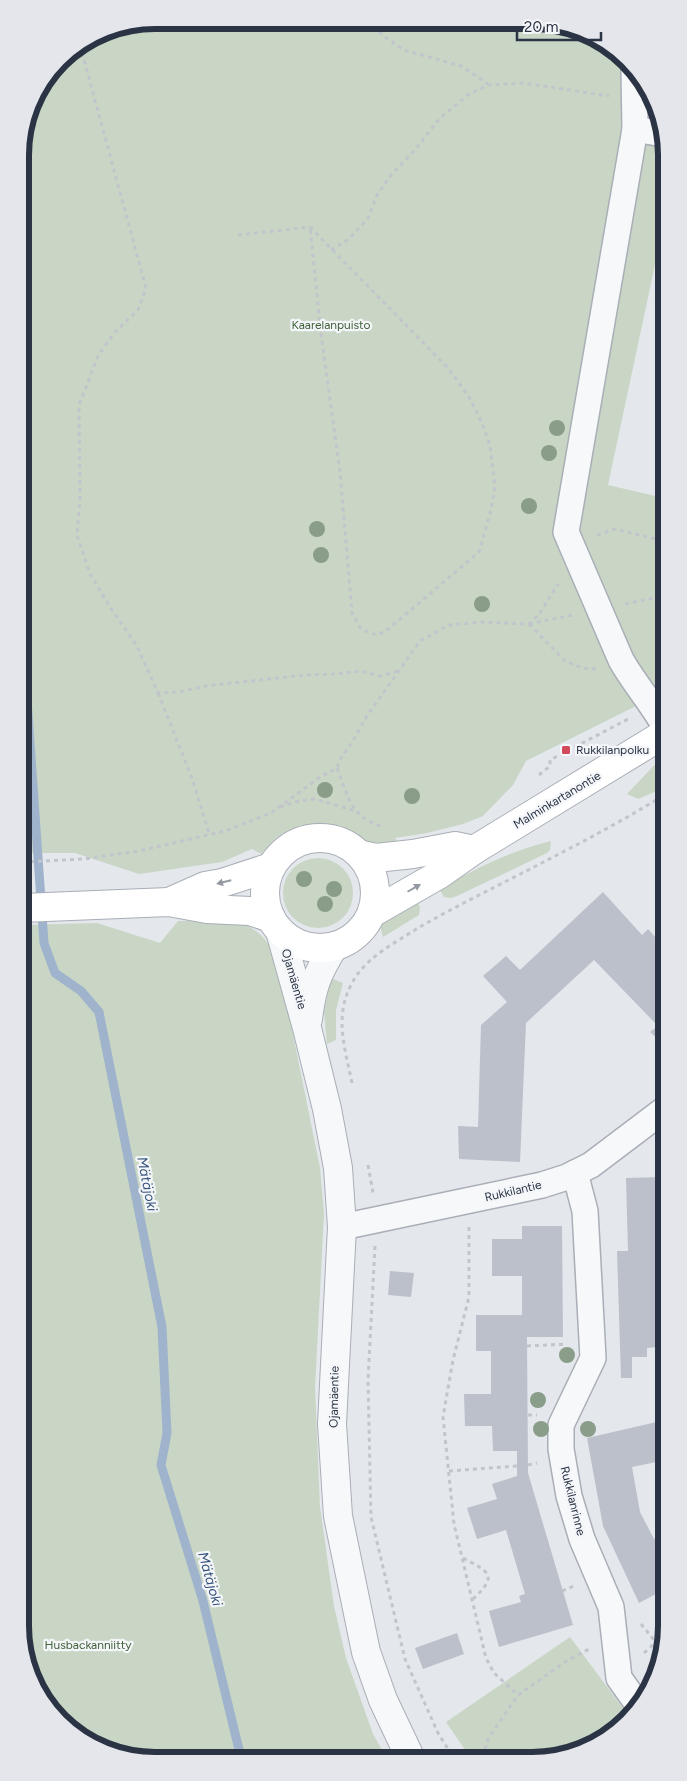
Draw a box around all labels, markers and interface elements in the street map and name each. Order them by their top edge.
scale bar [517,10,601,42]
text: 20 m [524,18,558,36]
park label: Kaarelanpuisto [291,318,371,332]
place label: Rukkilanpolku [576,743,649,757]
marker: Rukkilanpolku [560,744,572,756]
street label: Malminkartanontie [511,768,604,832]
one-way arrow [217,878,232,886]
one-way arrow [408,884,421,893]
street label: Ojamäentie [279,947,309,1011]
water label: Mätäjoki [133,1155,161,1214]
street label: Rukkilantie [483,1178,543,1204]
street label: Ojamäentie [326,1365,342,1428]
street label: Rukkilanrinne [558,1465,588,1538]
water label: Mätäjoki [194,1550,226,1609]
park label: Husbackanniitty [44,1638,132,1652]

